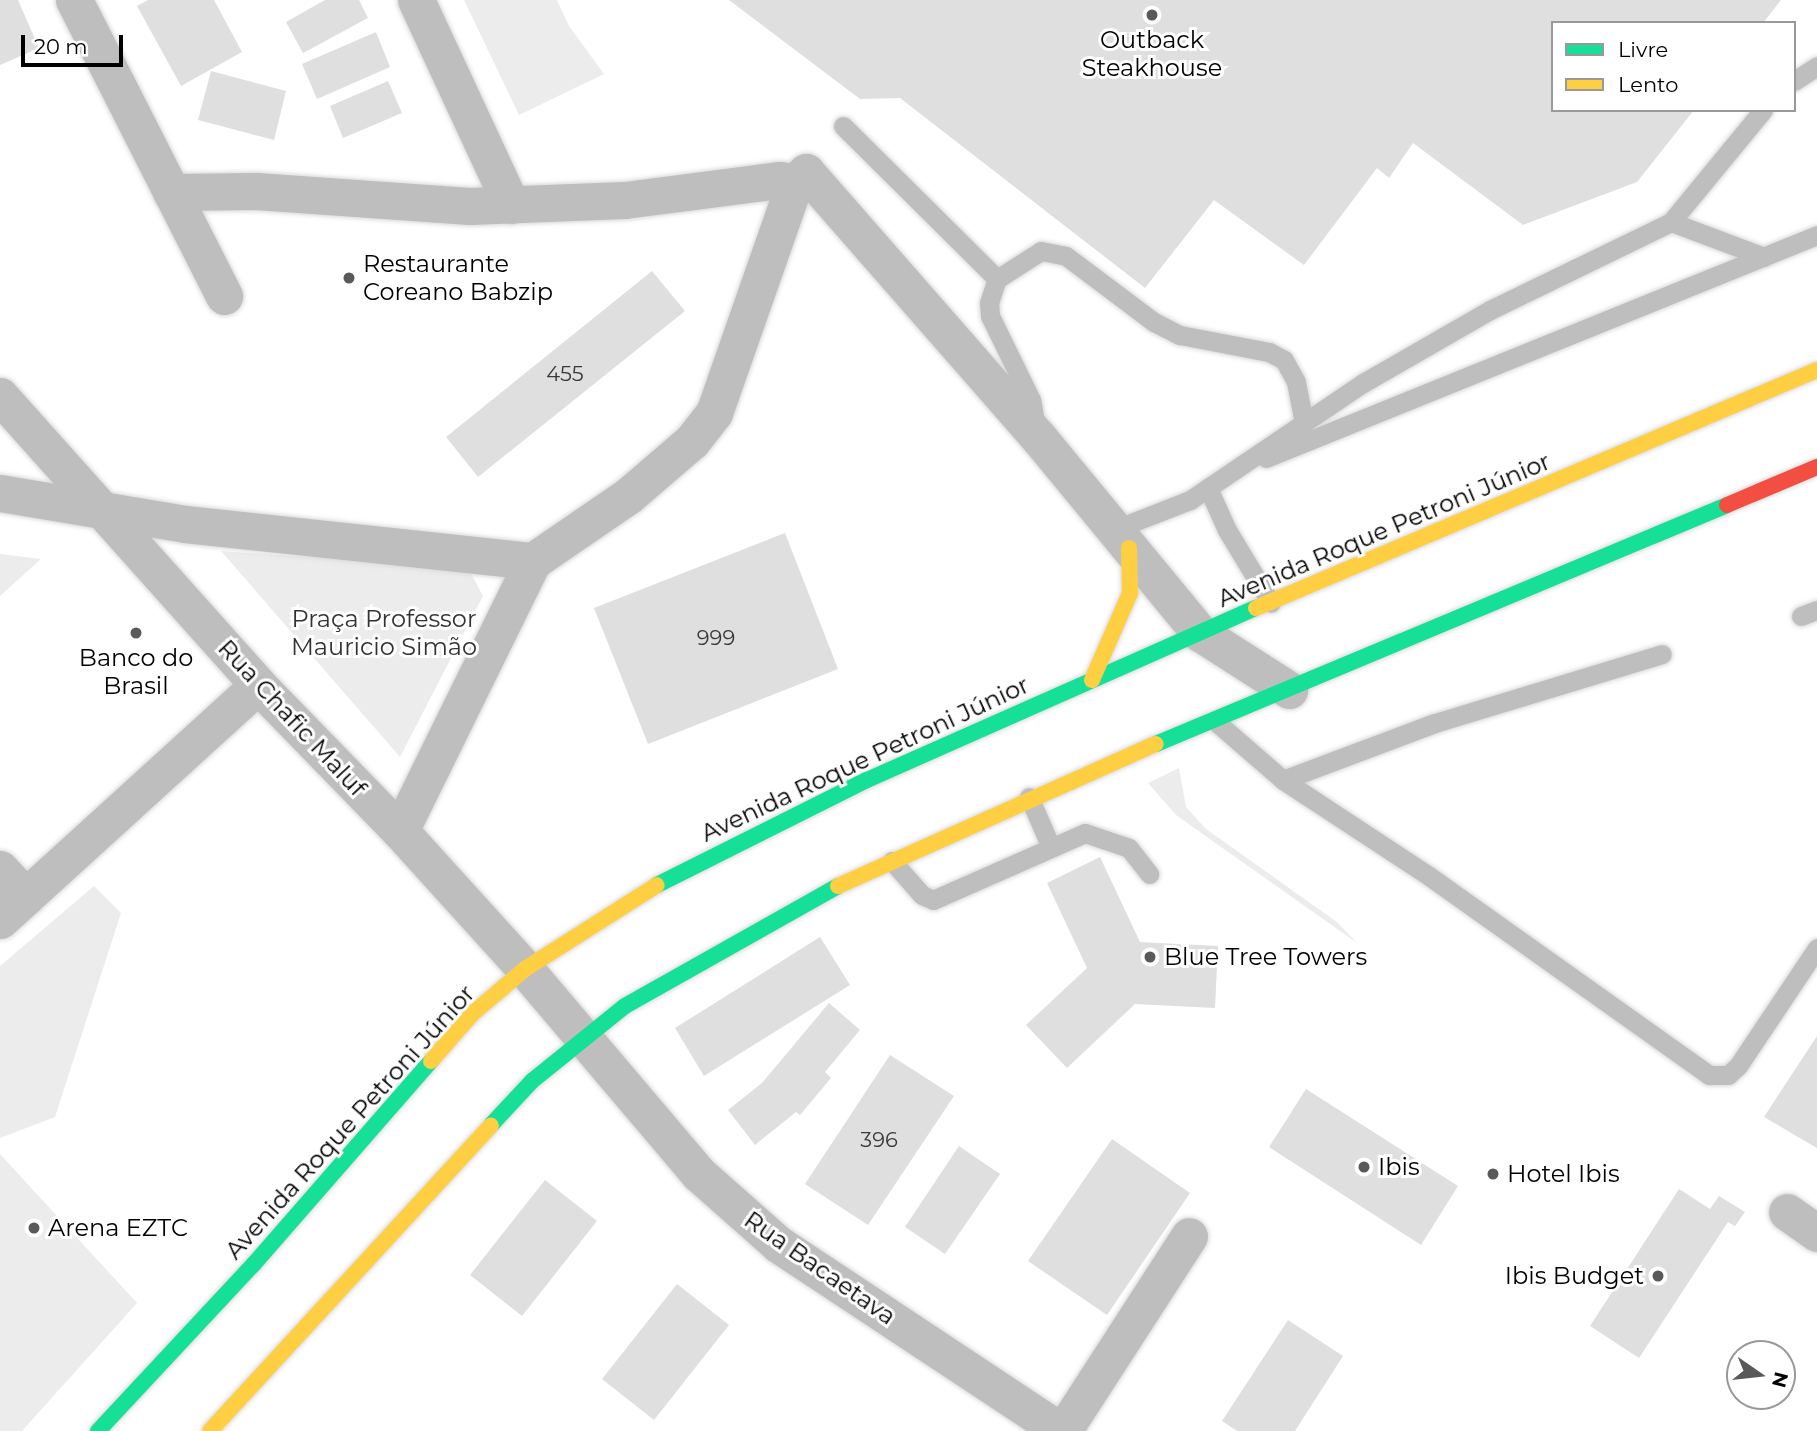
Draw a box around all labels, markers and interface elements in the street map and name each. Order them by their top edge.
marker: Outback Steakhouse [1144,7,1160,23]
scale bar [24,21,126,65]
legend [1551,21,1796,112]
place label: Outback Steakhouse [1082,26,1222,82]
text: 20 m [34,34,88,59]
text: Livre [1618,37,1668,62]
text: Lento [1618,72,1678,97]
place label: Restaurante Coreano Babzip [363,250,553,306]
marker: Restaurante Coreano Babzip [341,270,357,286]
house number: 455 [546,361,584,387]
street label: Avenida Roque Petroni Júnior [1213,447,1555,613]
park label: Praça Professor Mauricio Simão [291,605,477,661]
marker: Banco do Brasil [128,625,144,641]
house number: 999 [697,625,735,651]
street label: Rua Chafic Maluf [212,634,372,802]
place label: Banco do Brasil [79,644,193,700]
street label: Avenida Roque Petroni Júnior [696,670,1034,848]
place label: Blue Tree Towers [1164,943,1367,971]
marker: Blue Tree Towers [1142,949,1158,965]
street label: Avenida Roque Petroni Júnior [219,979,481,1265]
house number: 396 [860,1127,898,1153]
place label: Ibis [1378,1153,1420,1181]
marker: Ibis [1356,1159,1372,1175]
place label: Hotel Ibis [1507,1160,1620,1188]
marker: Hotel Ibis [1485,1166,1501,1182]
street label: Rua Bacaetava [739,1205,901,1331]
place label: Arena EZTC [48,1214,188,1242]
marker: Arena EZTC [26,1220,42,1236]
place label: Ibis Budget [1505,1262,1644,1290]
marker: Ibis Budget [1650,1268,1666,1284]
north arrow [1726,1340,1796,1410]
text: N [1767,1369,1793,1390]

